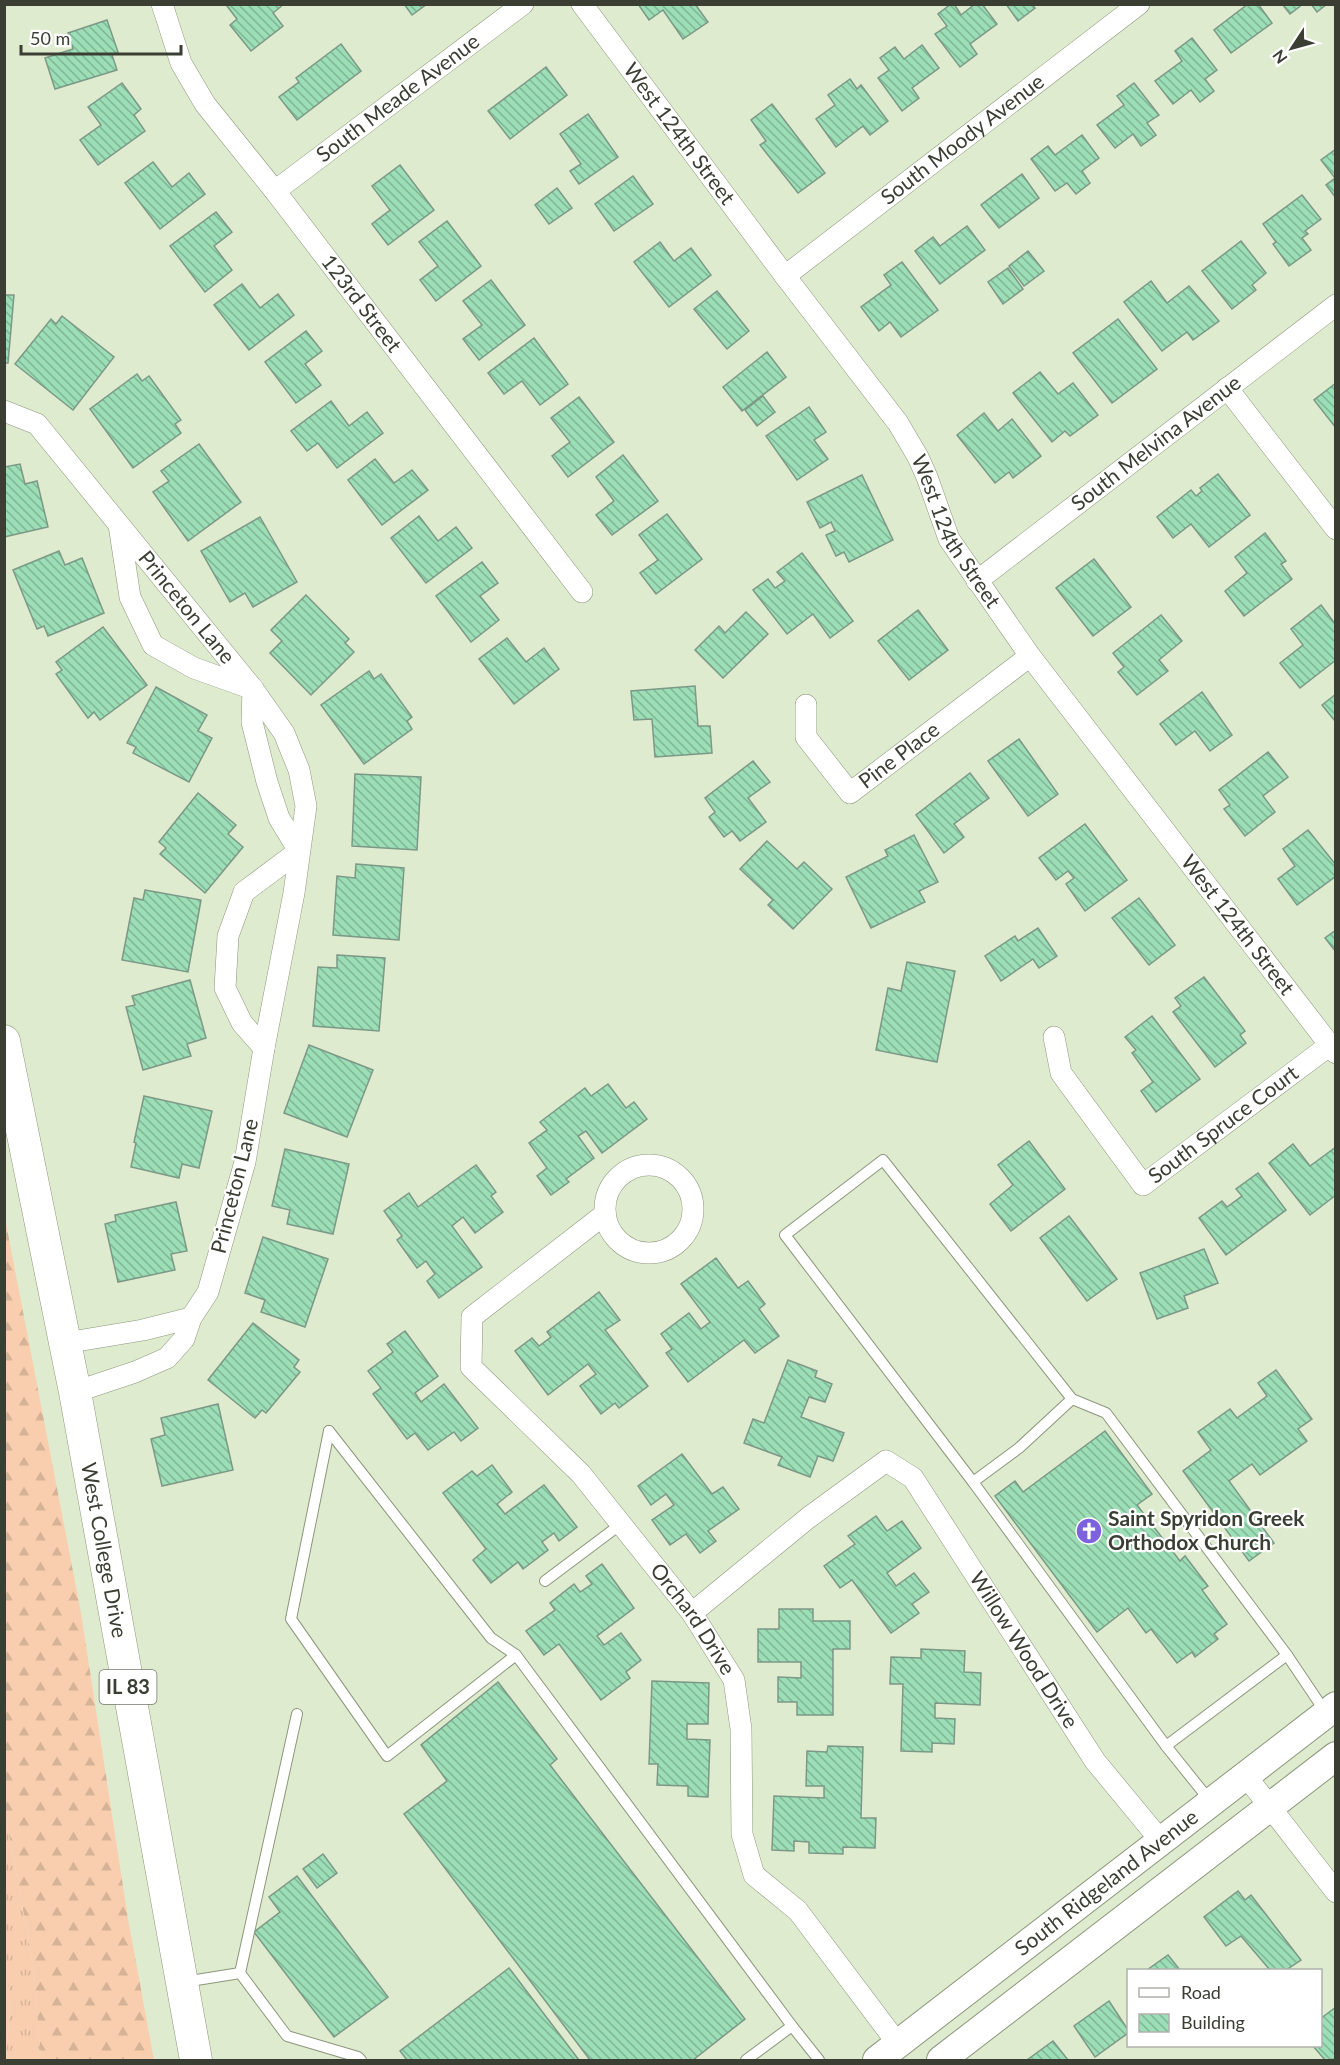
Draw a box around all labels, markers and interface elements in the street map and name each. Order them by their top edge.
scale bar [21,18,182,56]
north arrow [1262,18,1322,78]
text: 50 m [30,27,70,49]
street label: South Meade Avenue [311,28,483,167]
text: N [1268,47,1291,68]
street label: West 124th Street [619,57,741,209]
street label: South Moody Avenue [875,68,1048,209]
street label: 123rd Street [317,249,408,357]
street label: South Melvina Avenue [1066,369,1245,515]
street label: West 124th Street [907,450,1007,612]
street label: Princeton Lane [134,545,241,668]
street label: Pine Place [853,716,944,793]
street label: West 124th Street [1177,849,1301,1000]
street label: South Spruce Court [1143,1059,1303,1188]
street label: Princeton Lane [205,1116,262,1256]
street label: West College Drive [77,1460,133,1640]
place label: Saint Spyridon Greek Orthodox Church [1108,1505,1305,1554]
church icon: Saint Spyridon Greek Orthodox Church [1074,1516,1104,1546]
street label: Orchard Drive [646,1558,741,1679]
street label: Willow Wood Drive [965,1566,1084,1732]
road number: IL 83 [100,1670,156,1704]
street label: South Ridgeland Avenue [1009,1803,1202,1960]
legend [1127,1969,1322,2047]
text: Road [1181,1981,1221,2003]
text: Building [1181,2011,1245,2033]

